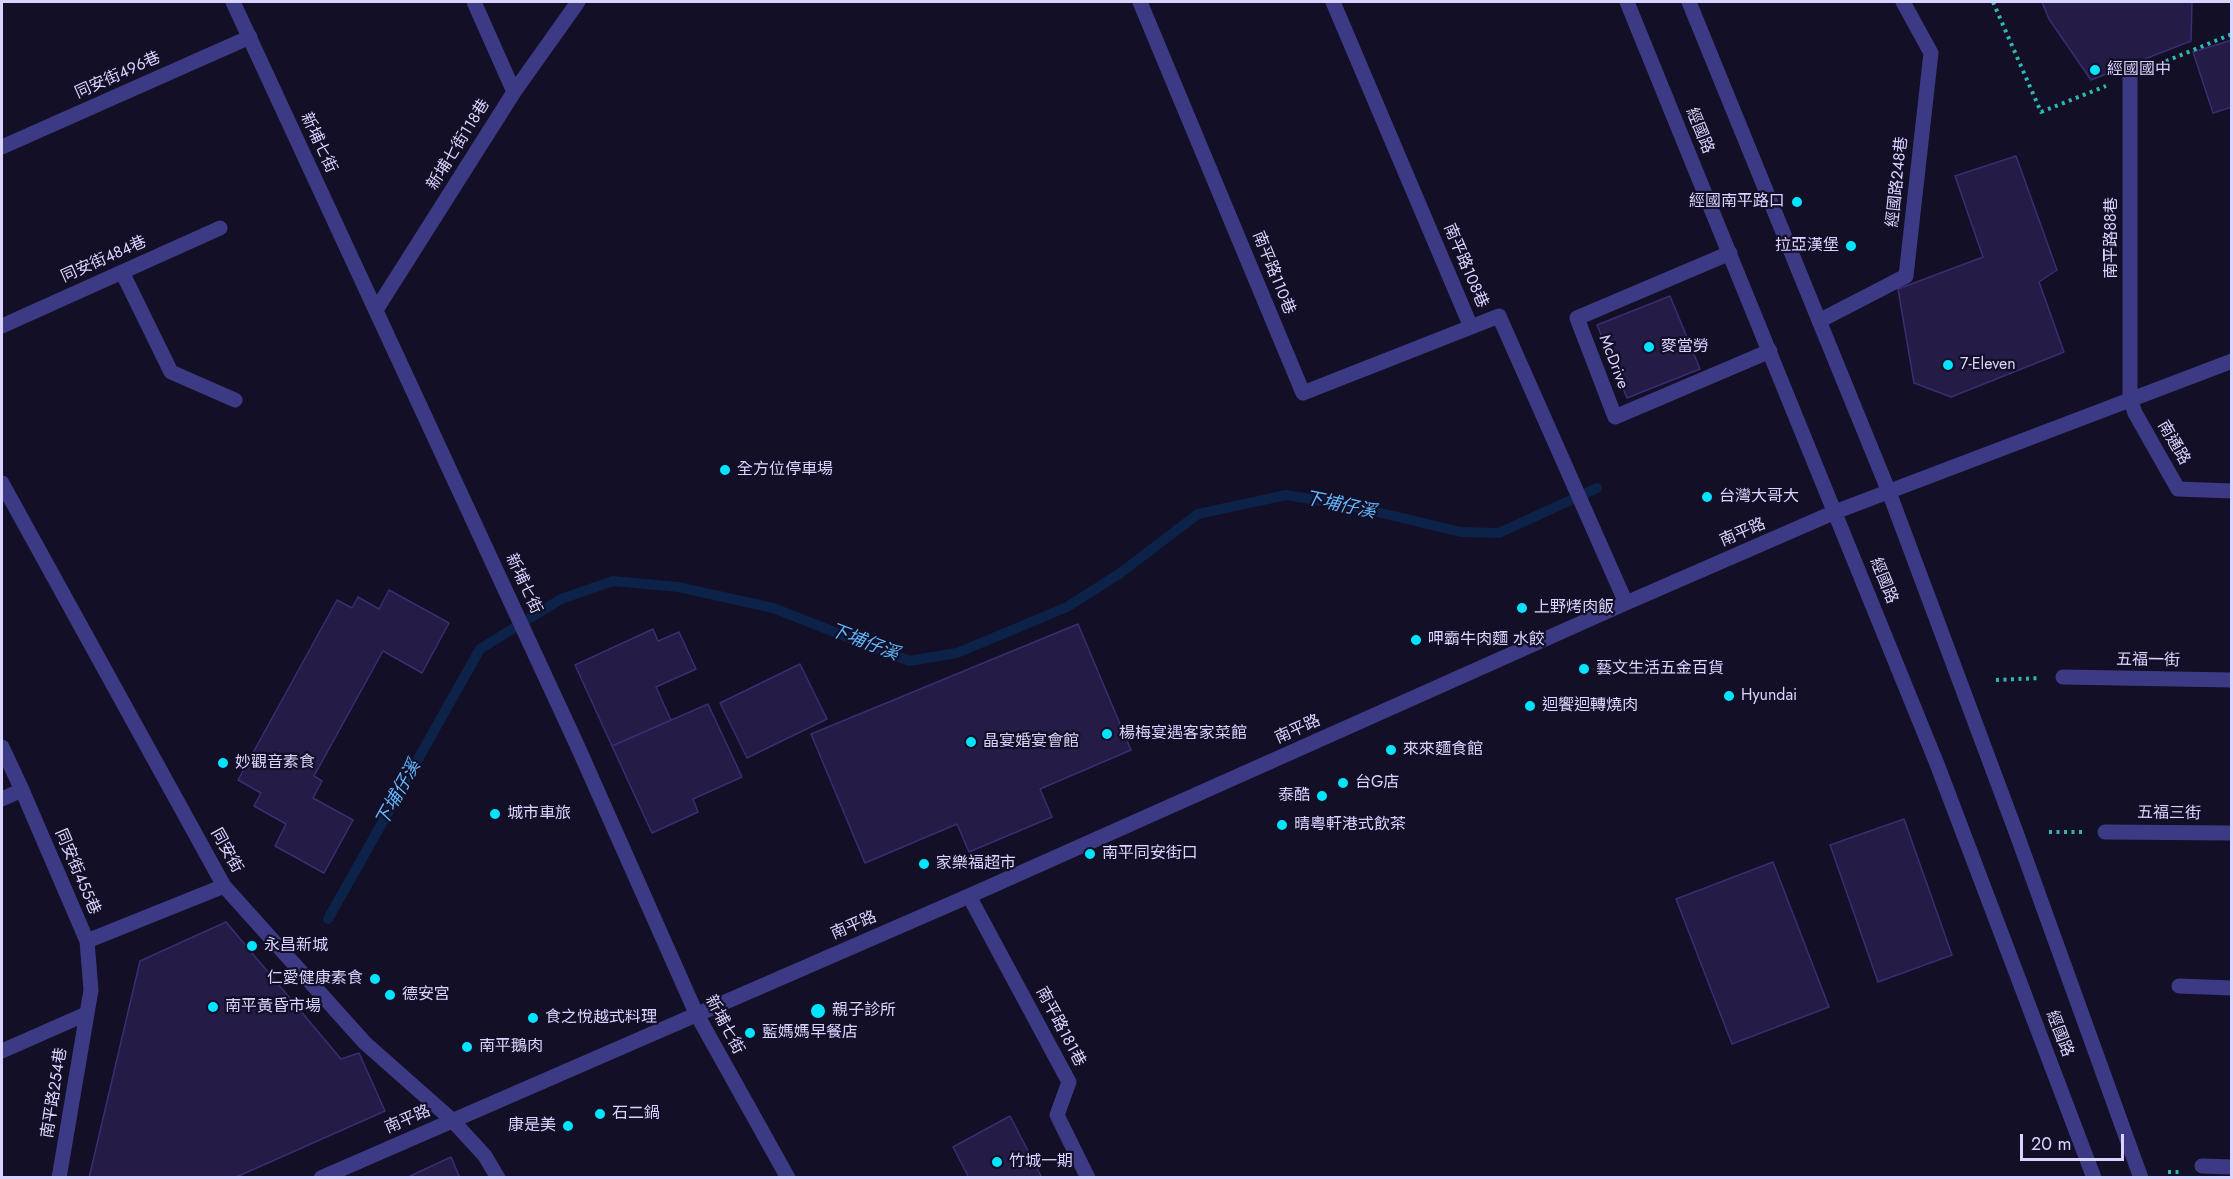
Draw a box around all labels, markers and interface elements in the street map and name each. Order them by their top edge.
street label: 同安街496巷 [72,49,164,103]
place label: 經國國中 [2107,60,2171,80]
marker: 經國國中 [2088,63,2102,77]
street label: 新埔七街118巷 [424,96,494,194]
street label: 經國路 [1681,105,1717,157]
street label: 新埔七街 [296,110,340,176]
street label: 經國路248巷 [1884,136,1912,228]
place label: 經國南平路口 [1689,192,1785,212]
marker: 經國南平路口 [1790,195,1804,209]
street label: 南平路88巷 [2102,197,2122,279]
street label: 南平路108巷 [1439,221,1491,311]
street label: 南平路110巷 [1248,229,1298,317]
street label: 同安街484巷 [58,233,150,287]
place label: 拉亞漢堡 [1775,236,1839,256]
marker: 拉亞漢堡 [1844,239,1858,253]
street label: McDrive [1594,332,1632,392]
place label: 麥當勞 [1661,337,1709,357]
marker: 麥當勞 [1642,340,1656,354]
place label: 7-Eleven [1960,355,2016,375]
marker: 7-Eleven [1941,358,1955,372]
street label: 南通路 [2153,417,2193,469]
place label: 全方位停車場 [737,460,833,480]
marker: 全方位停車場 [718,463,732,477]
place label: 台灣大哥大 [1719,487,1799,507]
water label: 下埔仔溪 [1303,488,1377,524]
marker: 台灣大哥大 [1700,490,1714,504]
street label: 南平路 [1717,515,1769,551]
street label: 新埔七街 [501,551,545,617]
street label: 經國路 [1865,555,1901,607]
place label: 上野烤肉飯 [1534,598,1614,618]
marker: 上野烤肉飯 [1515,601,1529,615]
water label: 下埔仔溪 [827,620,901,666]
place label: 呷霸牛肉麵 水餃 [1428,630,1545,650]
marker: 呷霸牛肉麵 水餃 [1409,633,1423,647]
street label: 五福一街 [2116,651,2180,671]
place label: 藝文生活五金百貨 [1596,659,1724,679]
marker: 藝文生活五金百貨 [1577,662,1591,676]
place label: Hyundai [1741,686,1797,706]
marker: Hyundai [1722,689,1736,703]
place label: 迴饗迴轉燒肉 [1542,696,1638,716]
marker: 迴饗迴轉燒肉 [1523,699,1537,713]
street label: 南平路 [1272,711,1324,749]
place label: 楊梅宴遇客家菜館 [1119,724,1247,744]
marker: 楊梅宴遇客家菜館 [1100,727,1114,741]
place label: 晶宴婚宴會館 [983,732,1079,752]
marker: 晶宴婚宴會館 [964,735,978,749]
place label: 來來麵食館 [1403,740,1483,760]
marker: 來來麵食館 [1384,743,1398,757]
place label: 妙觀音素食 [235,753,315,773]
marker: 妙觀音素食 [216,756,230,770]
water label: 下埔仔溪 [372,757,426,831]
place label: 台G店 [1355,773,1399,793]
marker: 台G店 [1336,776,1350,790]
place label: 泰酷 [1278,786,1310,806]
marker: 泰酷 [1315,789,1329,803]
place label: 城市車旅 [507,804,571,824]
street label: 五福三街 [2137,804,2201,824]
marker: 城市車旅 [488,807,502,821]
place label: 晴粵軒港式飲茶 [1294,815,1406,835]
marker: 晴粵軒港式飲茶 [1275,818,1289,832]
street label: 同安街 [206,825,246,877]
street label: 同安街455巷 [50,826,104,918]
place label: 南平同安街口 [1102,844,1198,864]
marker: 南平同安街口 [1083,847,1097,861]
place label: 家樂福超市 [936,854,1016,874]
marker: 家樂福超市 [917,857,931,871]
street label: 南平路 [828,908,880,944]
place label: 永昌新城 [264,936,328,956]
marker: 永昌新城 [245,939,259,953]
place label: 仁愛健康素食 [267,969,363,989]
marker: 仁愛健康素食 [368,972,382,986]
street label: 南平路181巷 [1031,984,1089,1070]
place label: 德安宮 [402,985,450,1005]
marker: 德安宮 [383,988,397,1002]
street label: 新埔七街 [701,992,747,1058]
place label: 南平黃昏市場 [225,997,321,1017]
marker: 南平黃昏市場 [206,1000,220,1014]
place label: 親子診所 [832,1001,896,1021]
marker: 親子診所 [809,1002,827,1020]
place label: 食之悅越式料理 [545,1008,657,1028]
street label: 經國路 [2041,1008,2077,1060]
marker: 食之悅越式料理 [526,1011,540,1025]
place label: 藍媽媽早餐店 [762,1023,858,1043]
marker: 藍媽媽早餐店 [743,1026,757,1040]
place label: 南平鵝肉 [479,1037,543,1057]
marker: 南平鵝肉 [460,1040,474,1054]
street label: 南平路254巷 [38,1046,72,1140]
street label: 南平路 [382,1102,434,1138]
place label: 石二鍋 [612,1104,660,1124]
marker: 石二鍋 [593,1107,607,1121]
place label: 康是美 [508,1116,556,1136]
marker: 康是美 [561,1119,575,1133]
scale bar [2023,1122,2126,1160]
text: 20 m [2031,1131,2071,1157]
place label: 竹城一期 [1009,1152,1073,1172]
marker: 竹城一期 [990,1155,1004,1169]

